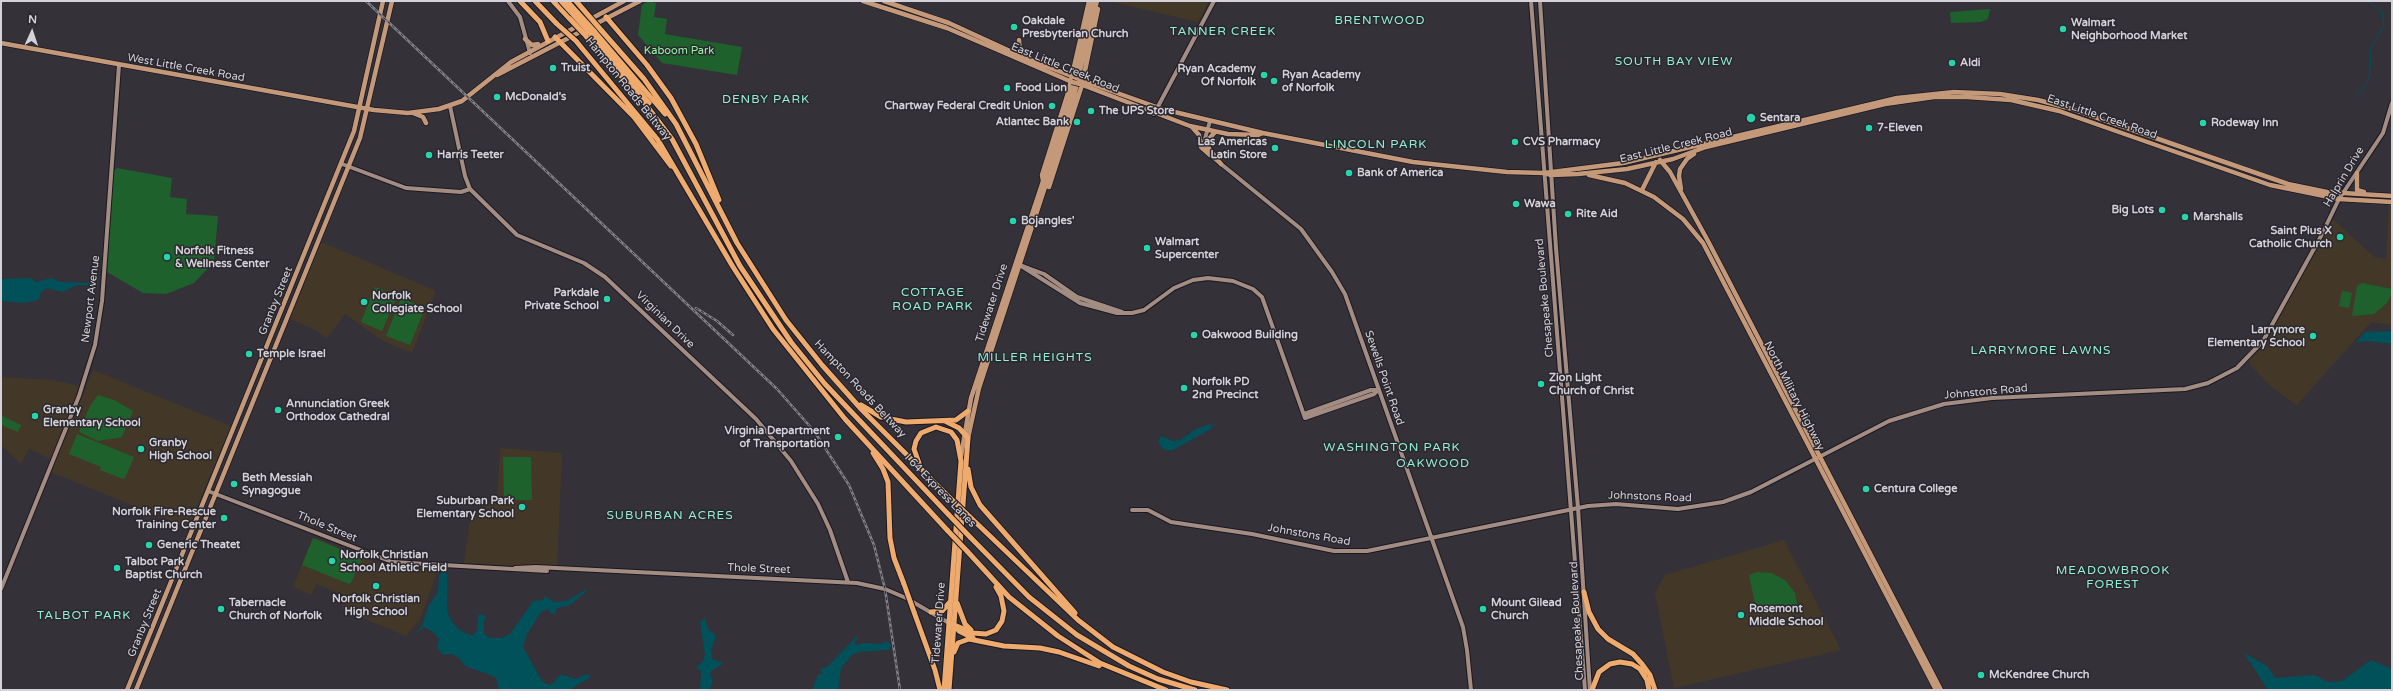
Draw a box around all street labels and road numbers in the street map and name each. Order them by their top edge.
street label: Hampton Roads Beltway [582,35,674,143]
street label: East Little Creek Road [1009,40,1121,96]
street label: West Little Creek Road [126,51,246,85]
street label: East Little Creek Road [2045,92,2159,142]
street label: East Little Creek Road [1618,126,1734,166]
street label: Halprin Drive [2321,145,2367,209]
street label: Chesapeake Boulevard [1533,238,1557,358]
street label: Newport Avenue [79,255,103,343]
street label: Tidewater Drive [973,262,1011,344]
street label: Granby Street [256,265,296,337]
street label: Virginian Drive [633,289,697,351]
street label: Sewells Point Road [1362,329,1406,427]
street label: Hampton Roads Beltway [811,337,909,441]
street label: North Military Highway [1761,339,1827,453]
street label: Johnstons Road [1944,382,2028,402]
street label: I 64 Express Lanes [902,452,978,530]
street label: Johnstons Road [1608,489,1692,505]
street label: Thole Street [295,509,359,545]
street label: Johnstons Road [1267,521,1351,549]
street label: Thole Street [727,561,791,577]
street label: Chesapeake Boulevard [1567,561,1587,681]
street label: Tidewater Drive [930,582,948,664]
street label: Granby Street [125,587,165,659]

